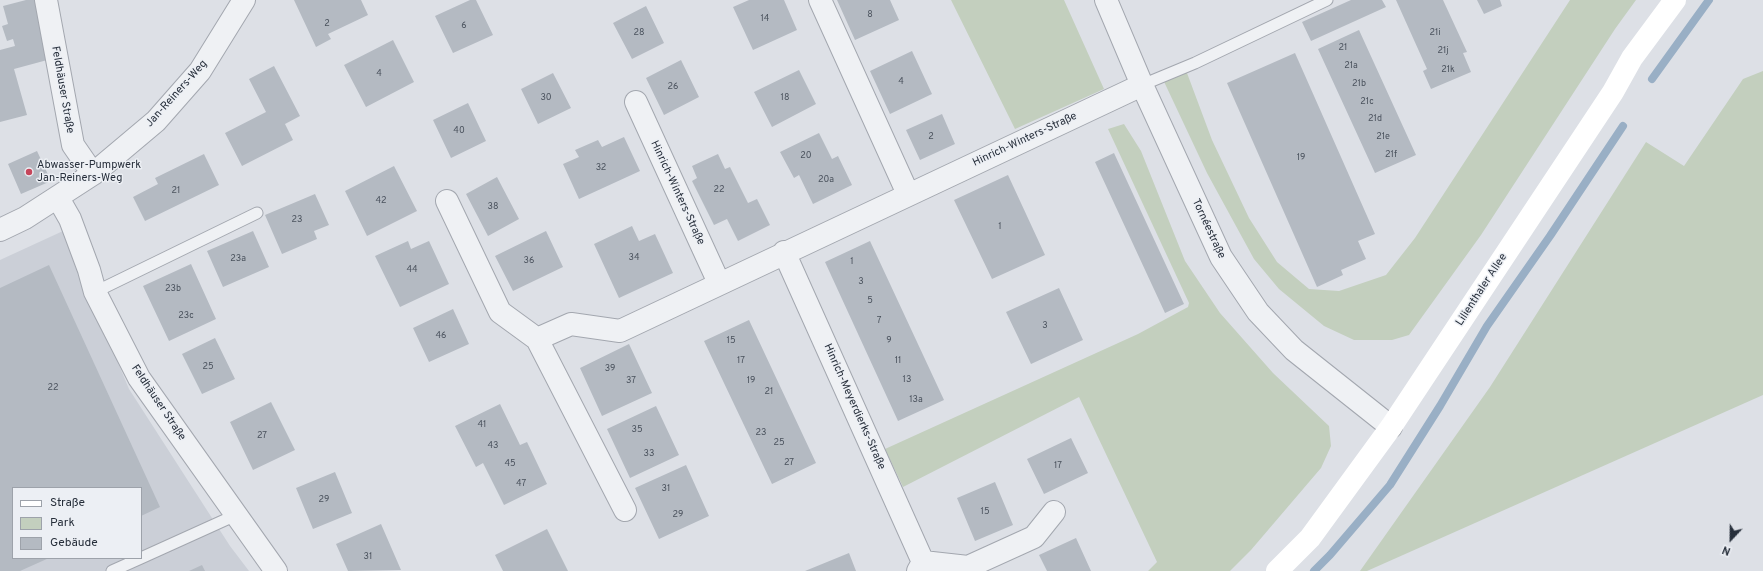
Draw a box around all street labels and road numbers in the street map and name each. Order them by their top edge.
street label: Feldhäuser Straße [48,45,76,135]
street label: Jan-Reiners-Weg [144,58,210,130]
street label: Hinrich-Winters-Straße [971,110,1079,170]
street label: Hinrich-Winters-Straße [647,139,707,247]
street label: Tornéestraße [1188,197,1228,261]
street label: Lilienthaler Allee [1454,251,1510,329]
street label: Hinrich-Meyerdierks-Straße [820,342,888,472]
street label: Feldhäuser Straße [128,363,188,443]

